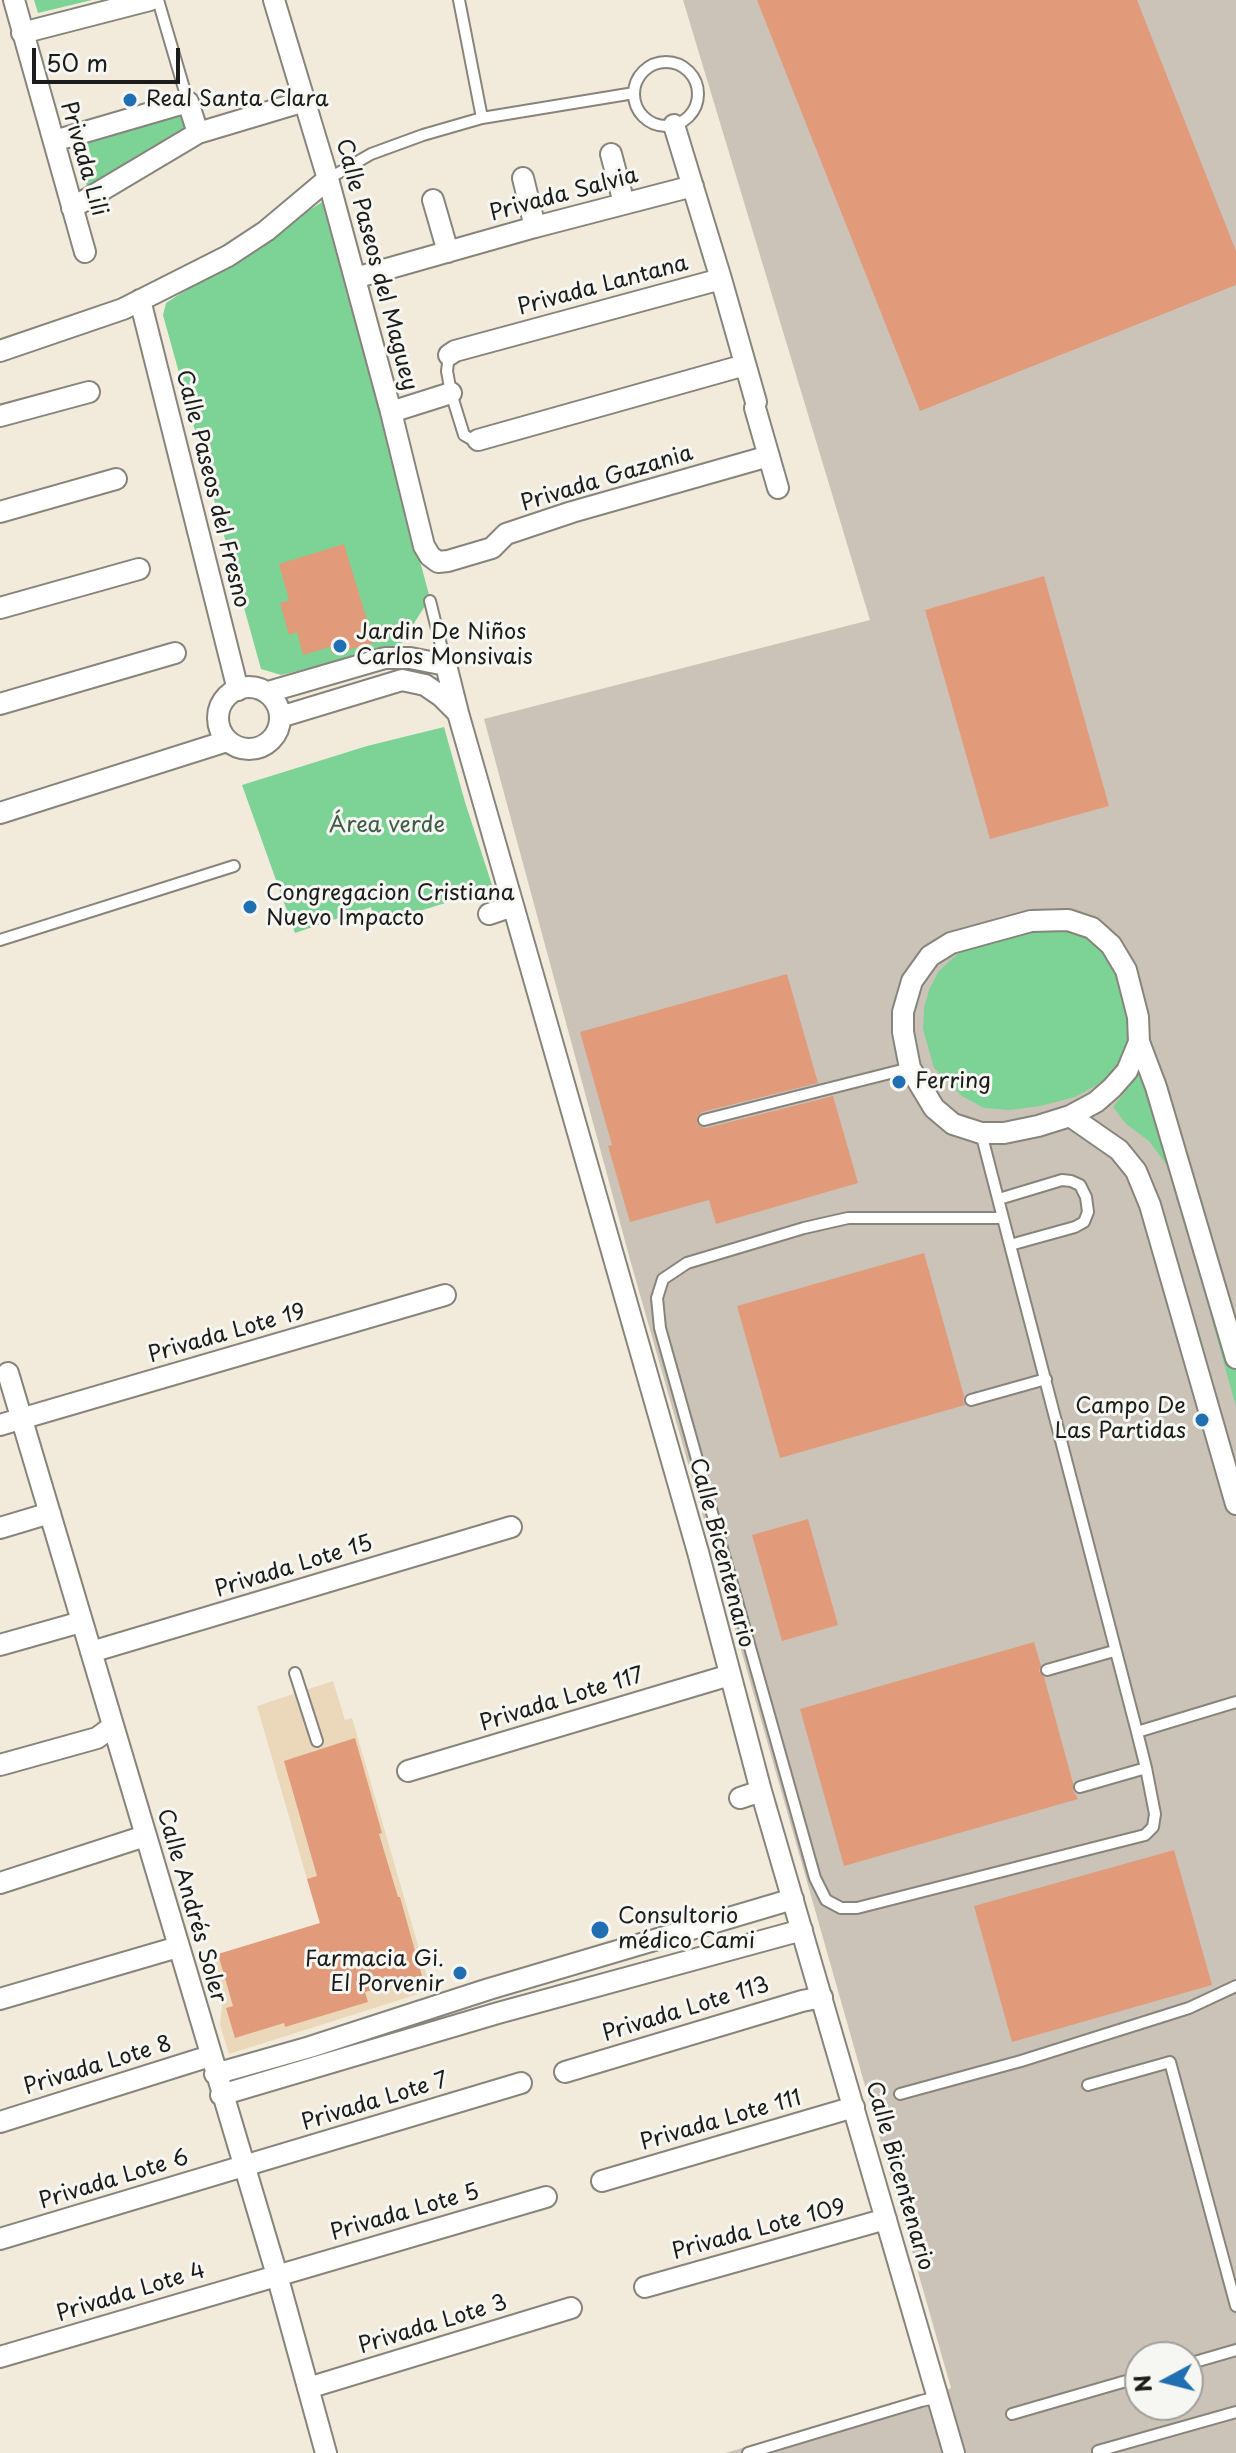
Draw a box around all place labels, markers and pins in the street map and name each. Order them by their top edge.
place label: Real Santa Clara [146,87,329,113]
marker: Real Santa Clara [121,91,139,109]
place label: Jardin De Niños Carlos Monsivais [356,620,533,672]
marker: Jardin De Niños Carlos Monsivais [331,637,349,655]
place label: Congregacion Cristiana Nuevo Impacto [266,881,514,932]
marker: Congregacion Cristiana Nuevo Impacto [241,898,259,916]
place label: Ferring [915,1069,991,1095]
marker: Ferring [890,1073,908,1091]
place label: Campo De Las Partidas [1055,1394,1186,1446]
marker: Campo De Las Partidas [1193,1411,1211,1429]
place label: Consultorio médico Cami [618,1904,755,1956]
marker: Consultorio médico Cami [589,1919,611,1941]
place label: Farmacia Gi. El Porvenir [305,1947,444,1998]
marker: Farmacia Gi. El Porvenir [451,1964,469,1982]

